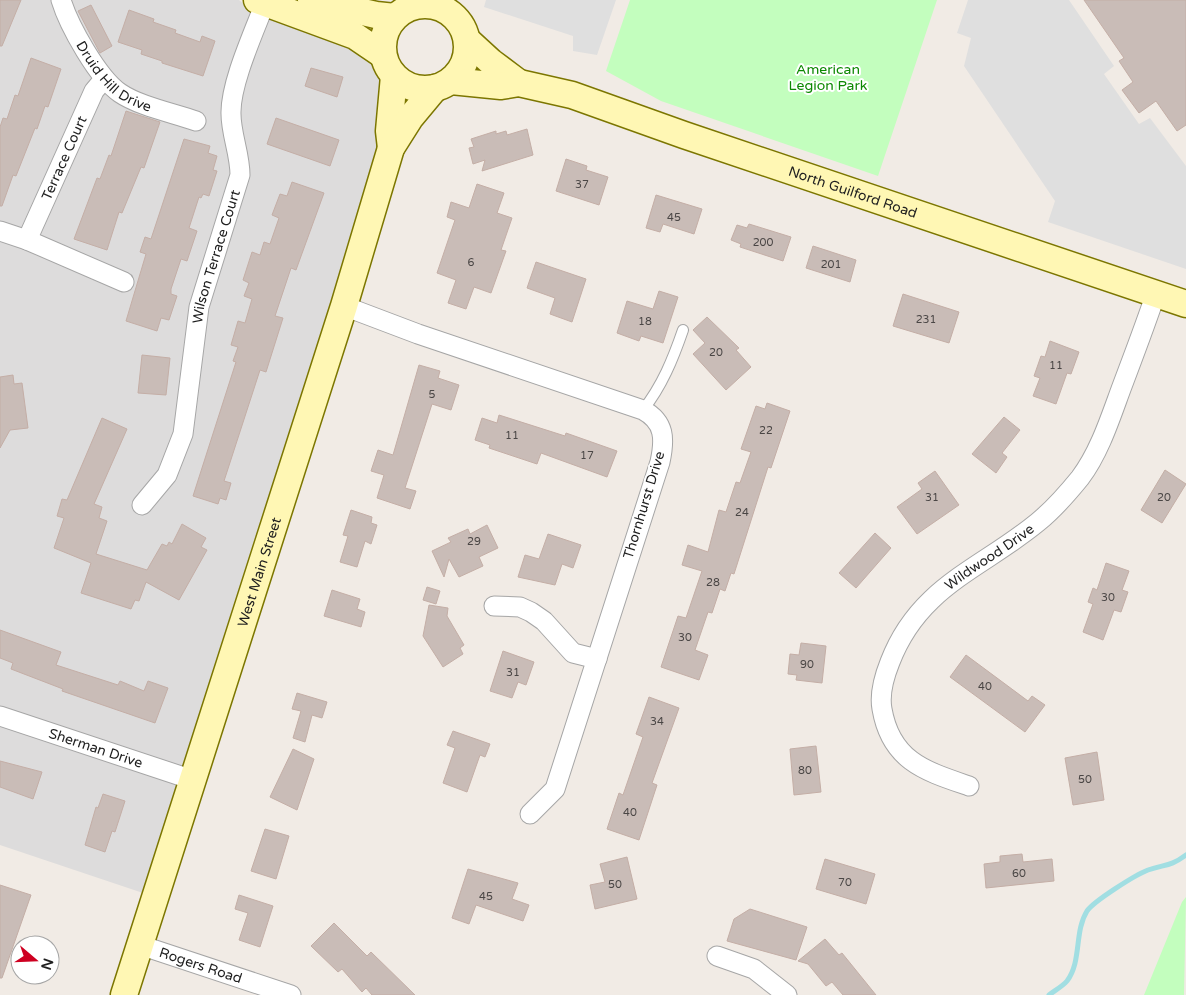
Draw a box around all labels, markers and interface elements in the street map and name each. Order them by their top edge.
street label: Druid Hill Drive [73,38,154,115]
park label: American Legion Park [789,61,868,94]
street label: Terrace Court [38,113,90,203]
street label: North Guilford Road [786,162,920,221]
house number: 37 [575,178,589,191]
street label: Wilson Terrace Court [189,187,244,324]
house number: 45 [667,211,681,224]
house number: 200 [753,236,773,249]
house number: 6 [468,256,475,269]
house number: 201 [821,258,841,271]
house number: 231 [916,313,936,326]
house number: 18 [638,315,652,328]
house number: 20 [709,346,723,359]
house number: 11 [1049,359,1063,372]
house number: 5 [429,388,436,401]
house number: 22 [759,424,773,437]
house number: 11 [505,429,519,442]
house number: 17 [580,449,594,462]
street label: Thornhurst Drive [620,449,669,561]
house number: 31 [925,491,939,504]
house number: 20 [1157,491,1171,504]
house number: 24 [735,506,749,519]
street label: West Main Street [234,514,285,629]
street label: Wildwood Drive [941,520,1037,593]
house number: 29 [467,535,481,548]
house number: 28 [706,576,720,589]
house number: 30 [1101,591,1115,604]
house number: 30 [678,631,692,644]
house number: 90 [800,658,814,671]
house number: 31 [506,666,520,679]
house number: 40 [978,680,992,693]
house number: 34 [650,715,664,728]
street label: Sherman Drive [47,724,145,771]
house number: 80 [798,764,812,777]
house number: 50 [1078,773,1092,786]
house number: 40 [623,806,637,819]
house number: 60 [1012,867,1026,880]
house number: 70 [838,876,852,889]
house number: 50 [608,878,622,891]
house number: 45 [479,890,493,903]
north arrow [10,935,60,985]
street label: Rogers Road [157,943,244,987]
text: N [37,956,57,972]

